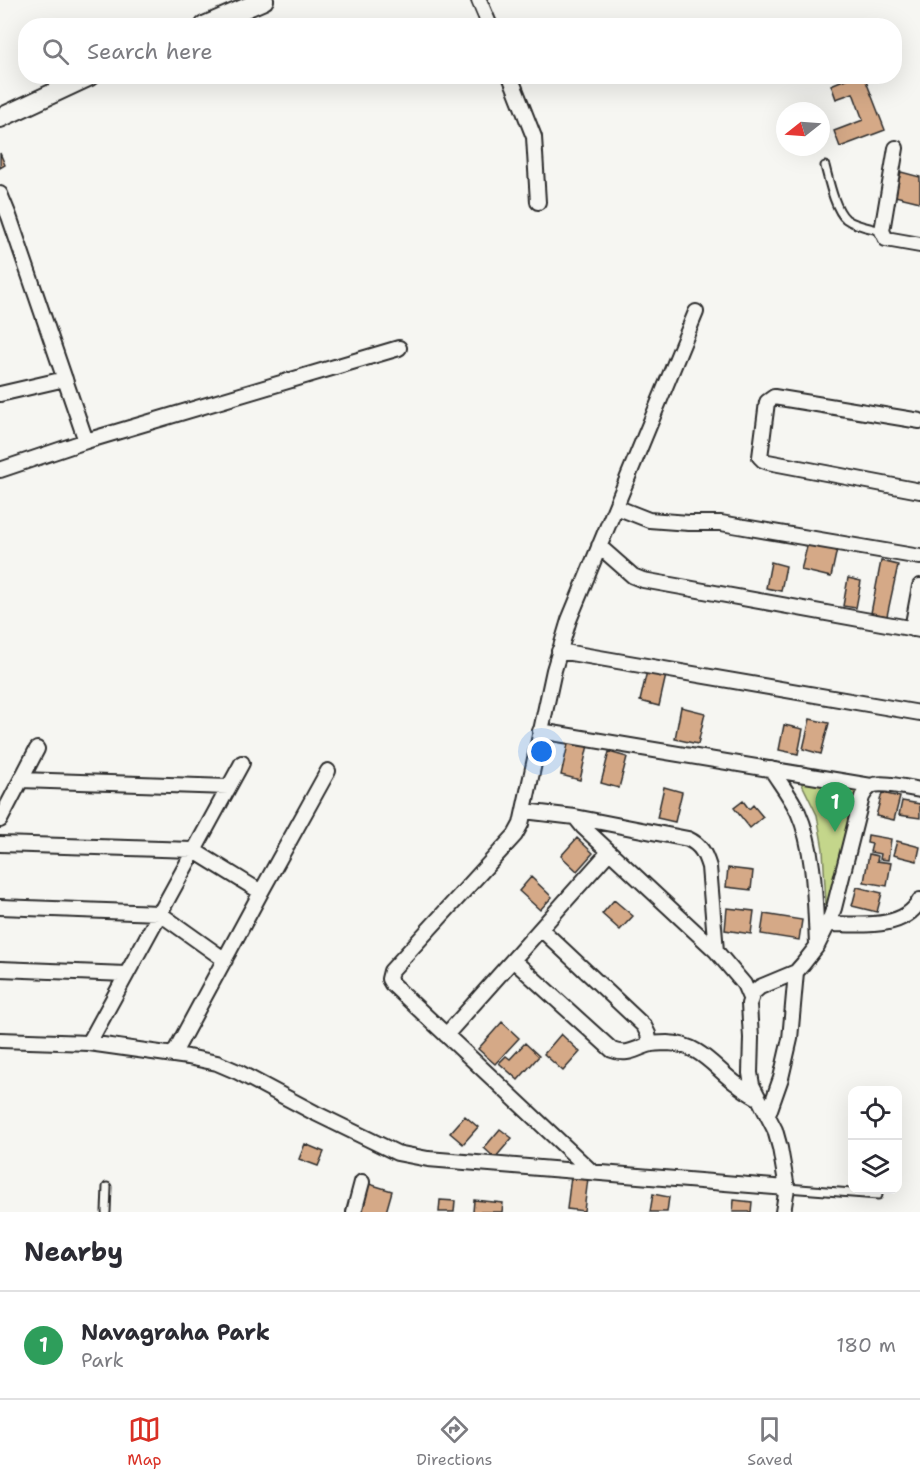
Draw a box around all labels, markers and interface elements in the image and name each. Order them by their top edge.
search box [18,18,902,84]
icon: search [39,35,72,68]
text: Search here [87,37,213,66]
north arrow [776,102,830,156]
your location [527,737,556,766]
pin: 1 [816,782,854,832]
map controls [848,1086,902,1194]
button: locate [848,1086,902,1140]
button: layers [848,1140,902,1194]
text: Nearby [24,1234,123,1269]
text: Navagraha Park [81,1318,270,1347]
text: 1 [39,1332,48,1358]
text: 180 m [836,1332,896,1358]
text: Park [81,1347,124,1373]
tab: Map [127,1413,162,1470]
tab: Directions [416,1413,493,1470]
tab: Saved [747,1413,793,1470]

